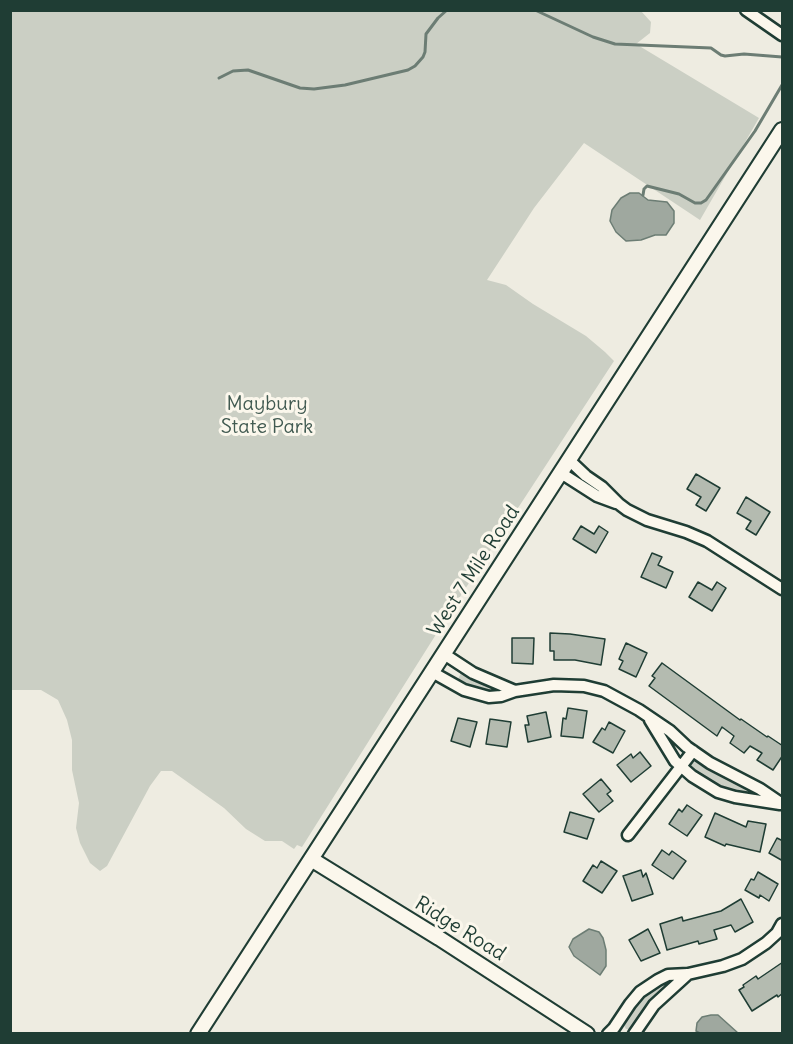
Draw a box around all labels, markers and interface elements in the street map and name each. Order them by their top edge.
park label: Maybury State Park [221,392,313,439]
street label: West 7 Mile Road [423,501,525,641]
street label: Ridge Road [410,892,510,966]

